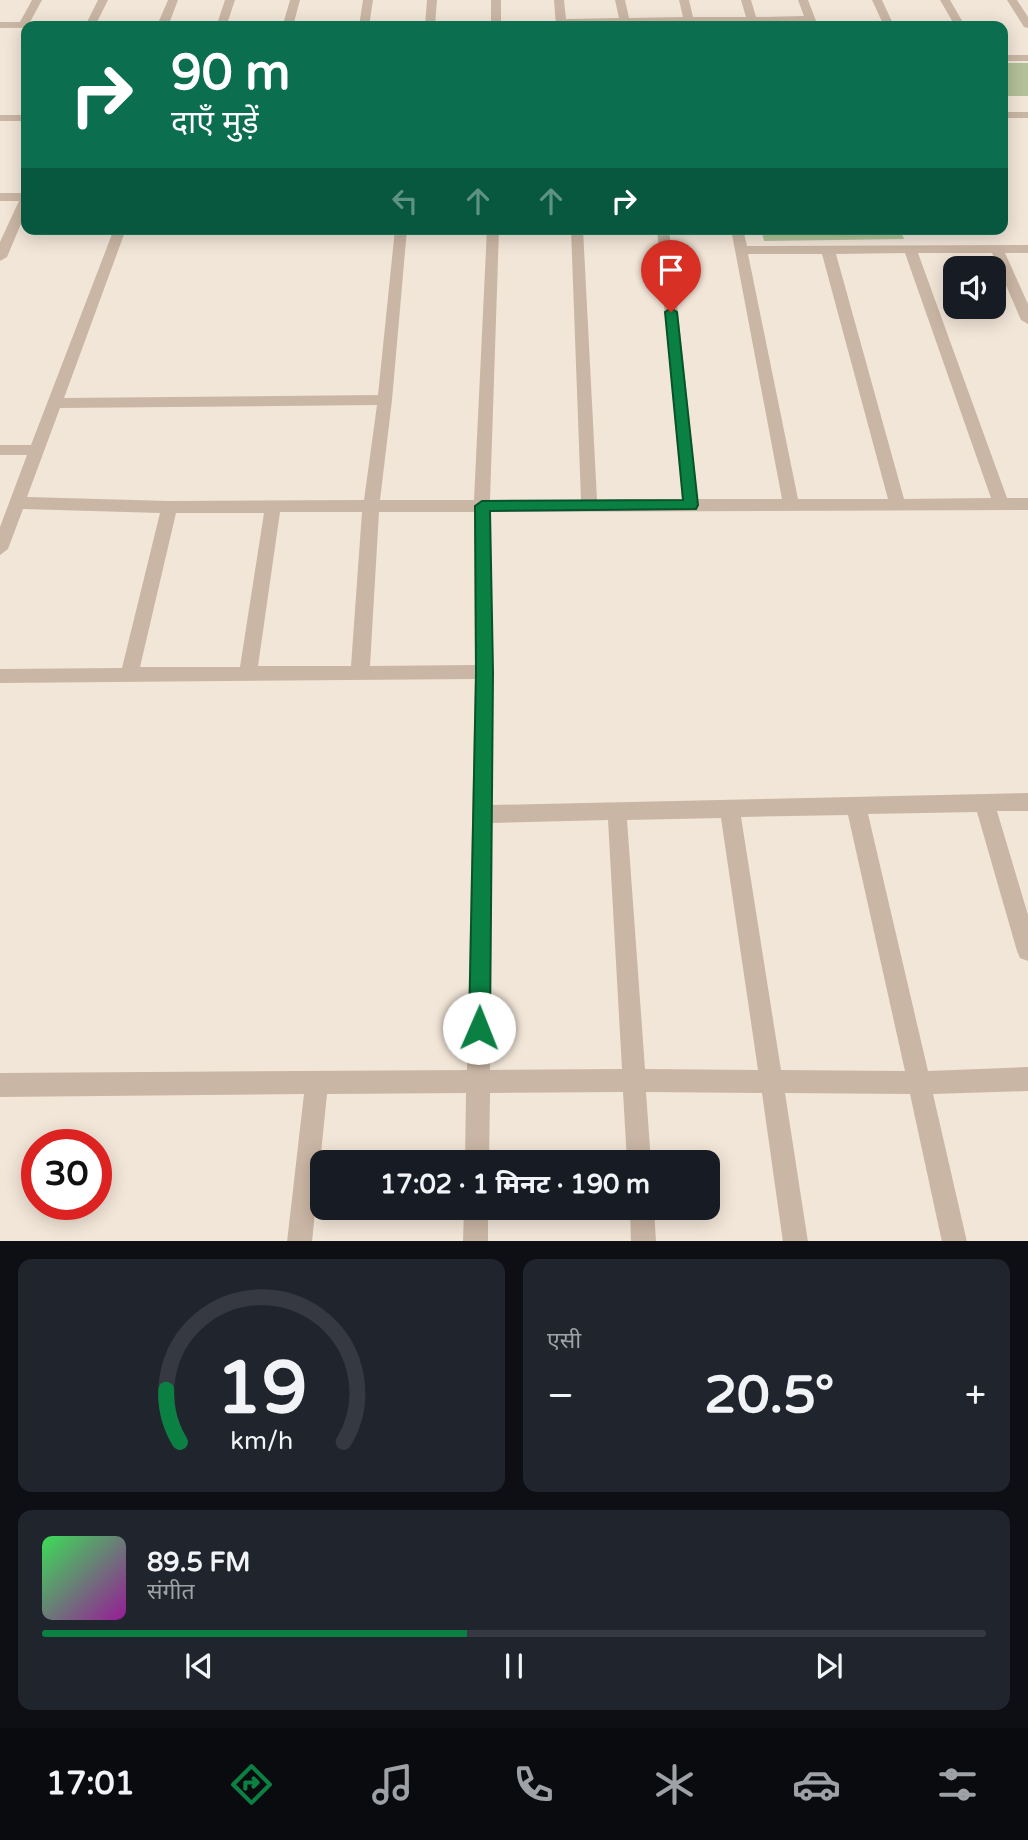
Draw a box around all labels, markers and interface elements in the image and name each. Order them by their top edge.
text: 90 m [171,44,290,103]
icon: right [56,49,147,140]
text: दाएँ मुड़ें [171,104,259,142]
icon: left [386,182,424,220]
icon: ahead [459,182,497,220]
icon: ahead [532,182,570,220]
icon: right [605,182,643,220]
pin [641,240,701,312]
icon: arrive [652,251,690,289]
map controls [943,256,1006,319]
button: sound [943,256,1006,319]
position arrow [442,991,516,1065]
speed limit sign: 30 [21,1129,112,1220]
text: 17:02 · 1 मिनट · 190 m [380,1169,650,1200]
text: एसी [547,1327,581,1355]
text: 19 [216,1345,307,1433]
text: 20.5° [704,1364,834,1427]
text: − [547,1373,574,1419]
text: + [965,1373,986,1419]
text: km/h [230,1425,293,1455]
text: 89.5 FM [147,1547,250,1578]
text: संगीत [147,1578,195,1606]
icon: previous [180,1647,218,1685]
icon: pause [495,1647,533,1685]
icon: next [810,1647,848,1685]
icon: directions [227,1760,276,1809]
icon: music [368,1760,417,1809]
icon: phone [509,1760,558,1809]
icon: climate [650,1760,699,1809]
icon: car [792,1760,841,1809]
icon: filters [933,1760,982,1809]
text: 17:01 [46,1765,135,1803]

